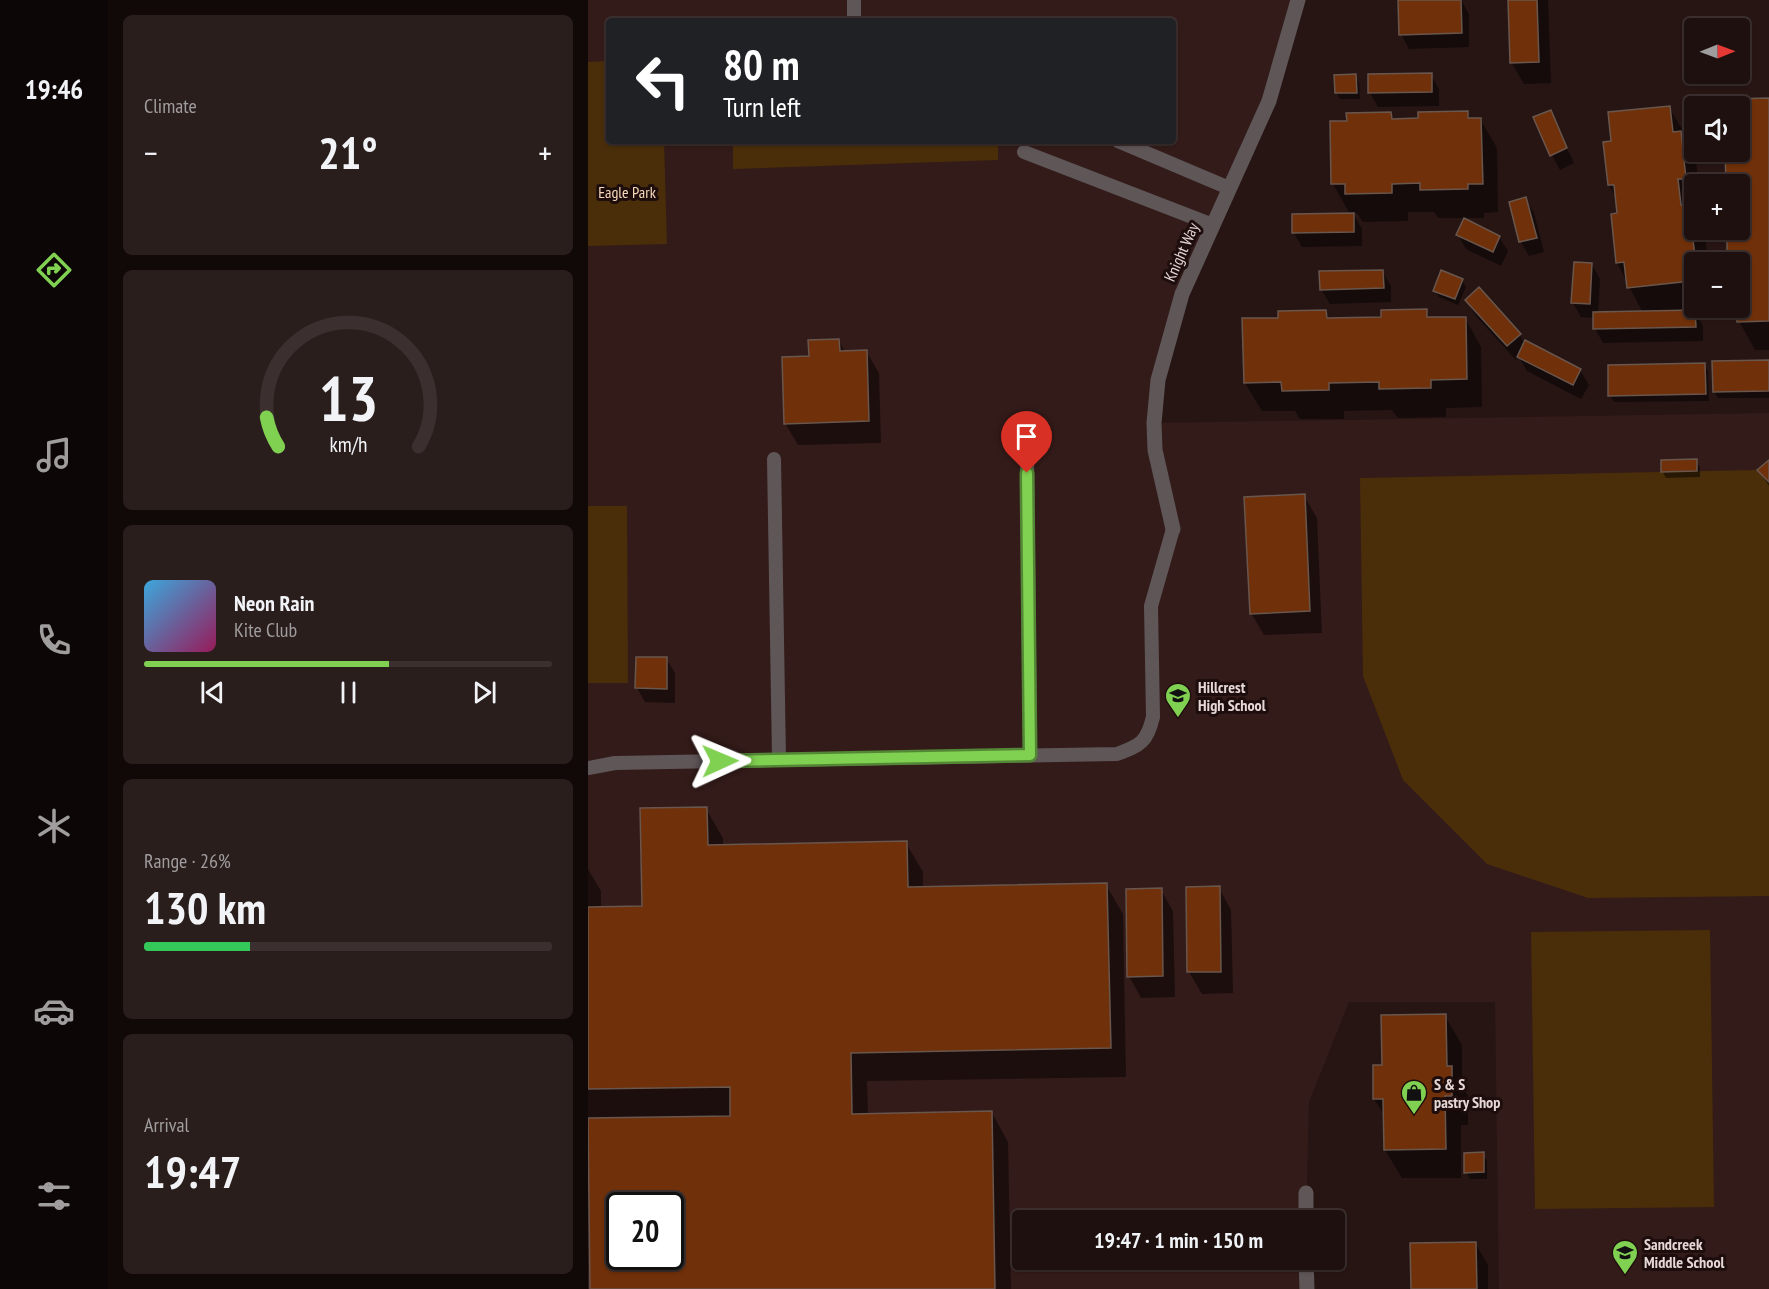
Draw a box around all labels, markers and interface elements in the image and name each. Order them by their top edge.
north arrow [1684,18,1750,84]
map controls [1684,18,1750,318]
text: 80 m [723,37,800,92]
icon: left [624,42,702,120]
text: 19:46 [25,72,83,106]
text: Turn left [723,90,801,124]
text: Climate [144,93,197,119]
button: sound [1684,96,1750,162]
text: 21° [318,123,378,181]
text: − [144,131,158,174]
text: + [538,131,552,174]
button: + [1684,174,1750,240]
park label: Eagle Park [598,182,657,202]
street label: Knight Way [1159,220,1203,284]
icon: directions [33,249,75,291]
button: − [1684,252,1750,318]
text: 13 [318,357,378,438]
pin [1001,411,1052,473]
icon: arrive [1010,420,1043,453]
text: km/h [329,430,367,458]
icon: music [33,434,75,476]
text: Neon Rain [234,589,314,617]
text: Kite Club [234,617,297,643]
icon: phone [33,619,75,661]
icon: previous [196,676,229,709]
icon: pause [332,676,365,709]
icon: next [468,676,501,709]
place label: Hillcrest High School [1198,677,1266,715]
school or university icon: Hillcrest High School [1163,681,1193,719]
position arrow [688,729,752,793]
icon: climate [33,805,75,847]
text: Range · 26% [144,848,231,874]
text: 130 km [144,878,266,936]
icon: car [33,990,75,1032]
place label: S & S pastry Shop [1434,1074,1500,1112]
shop icon: S & S pastry Shop [1399,1078,1429,1116]
text: Arrival [144,1112,189,1138]
text: 19:47 [144,1142,241,1200]
icon: filters [33,1175,75,1217]
speed limit sign: 20 [606,1192,684,1270]
text: 19:47 · 1 min · 150 m [1094,1226,1263,1254]
place label: Sandcreek Middle School [1644,1234,1725,1272]
school or university icon: Sandcreek Middle School [1610,1238,1640,1276]

